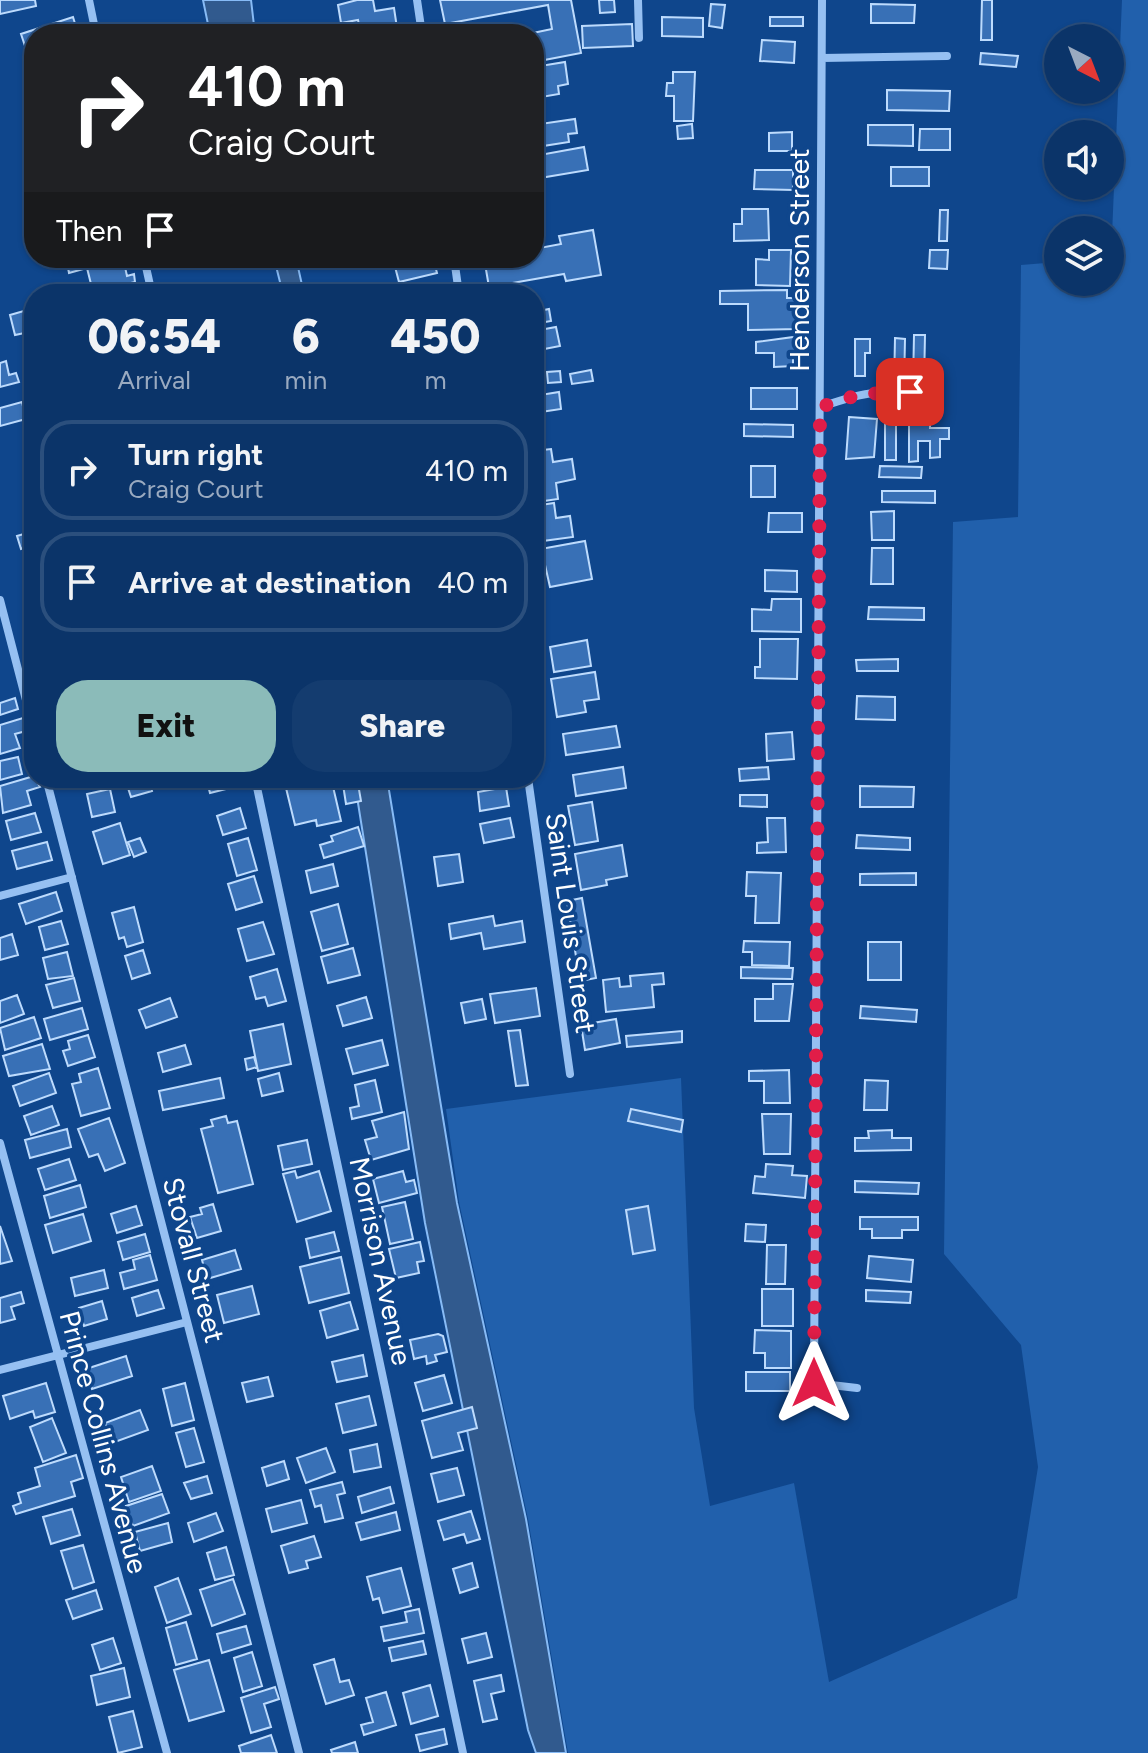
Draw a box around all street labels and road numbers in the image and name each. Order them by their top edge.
street label: Henderson Street [782,148,816,372]
street label: Saint Louis Street [539,811,603,1035]
street label: Morrison Avenue [342,1154,420,1368]
street label: Stovall Street [156,1174,232,1346]
street label: Prince Collins Avenue [53,1307,155,1577]

